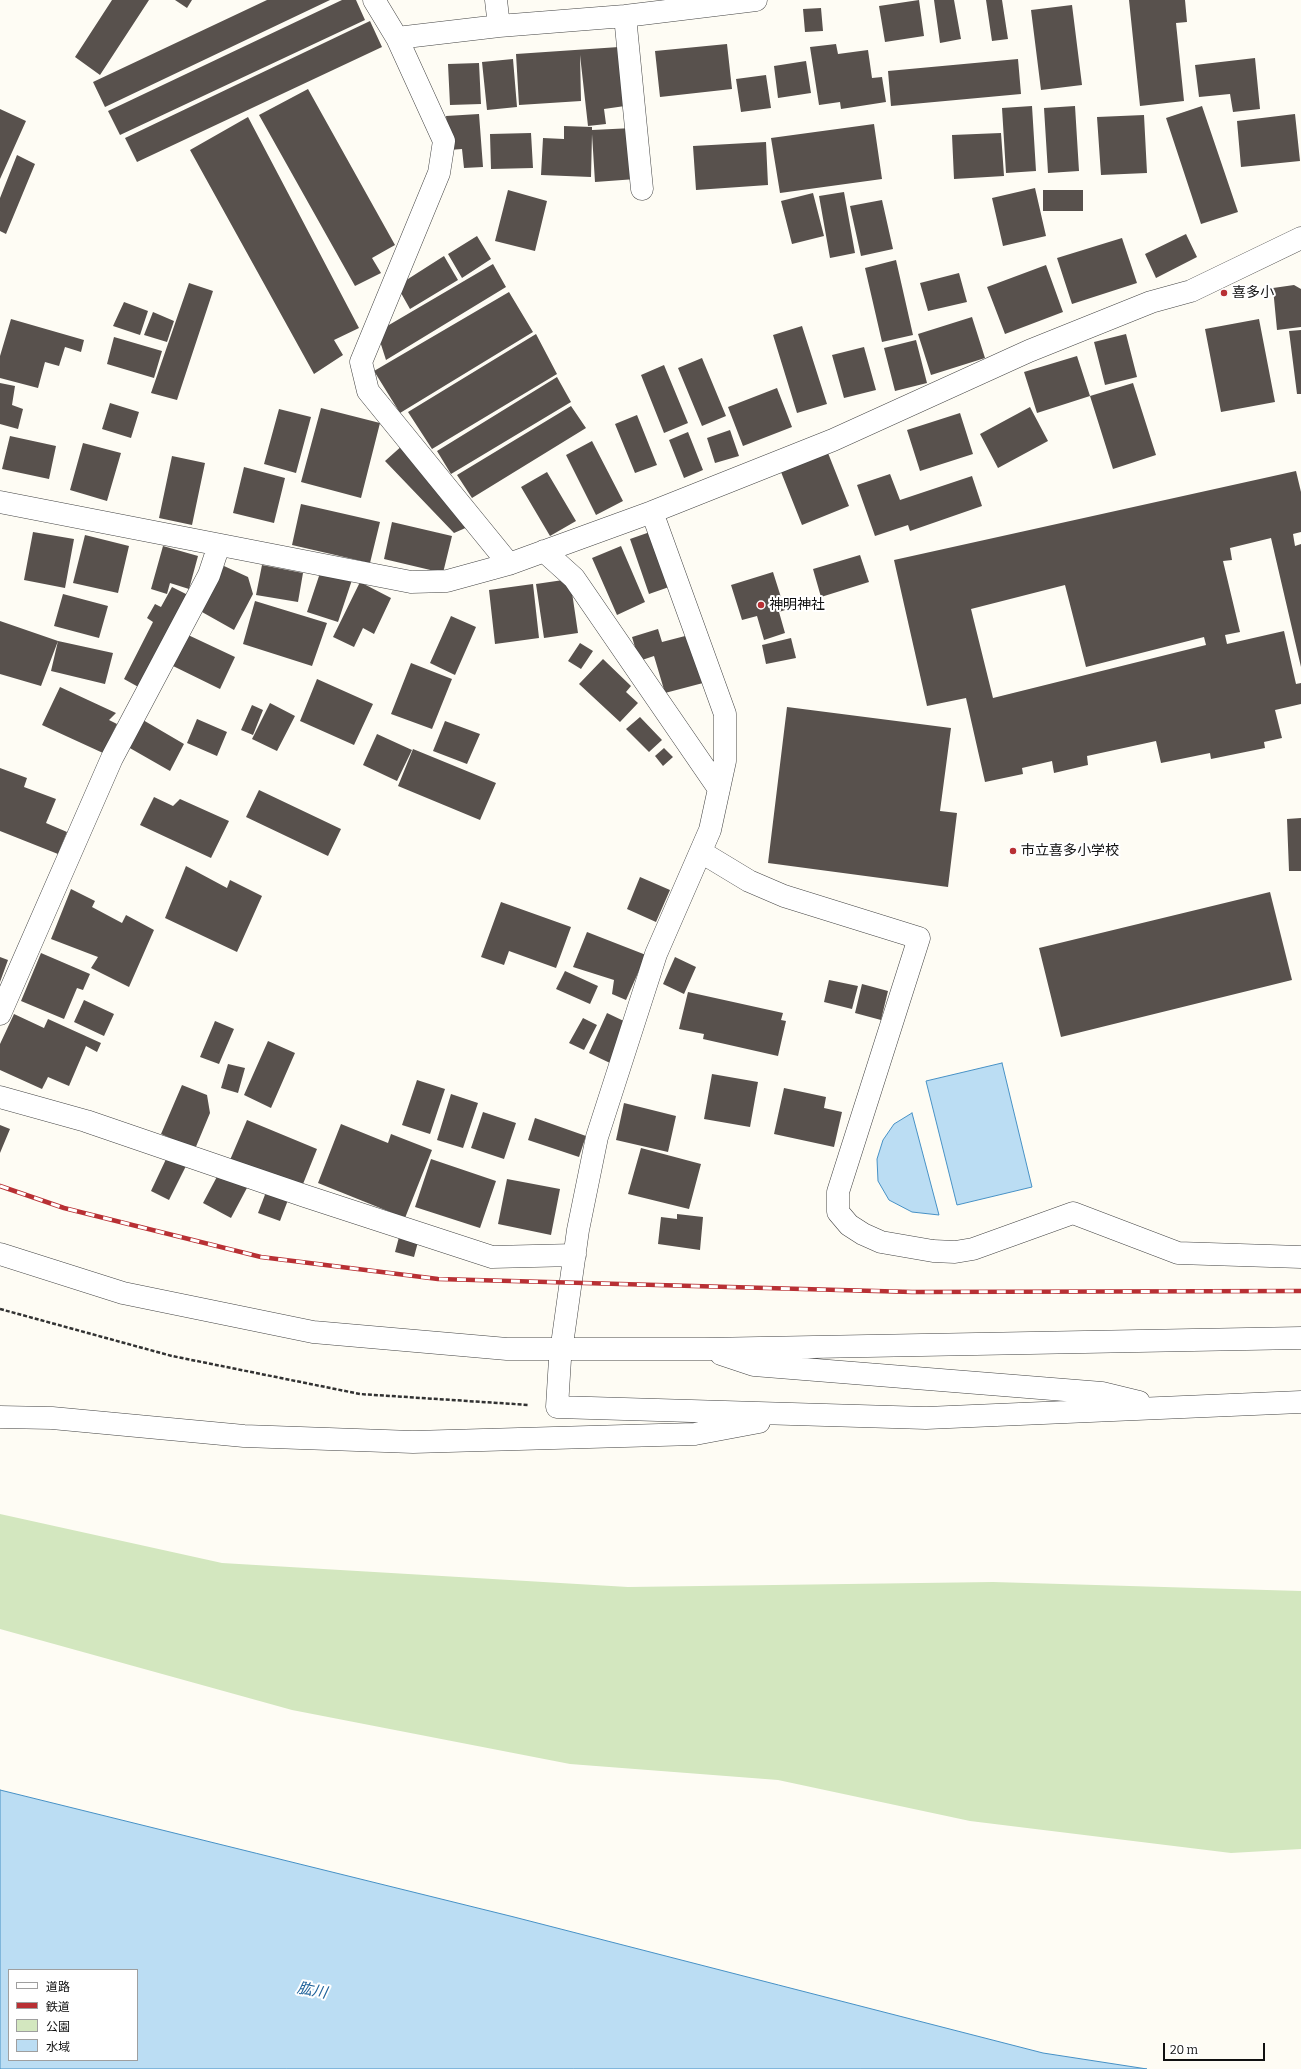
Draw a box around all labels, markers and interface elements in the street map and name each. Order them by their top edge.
place label: 喜多小 [1232,285,1274,301]
marker: 喜多小 [1219,288,1229,298]
place label: 神明神社 [769,597,825,613]
marker: 神明神社 [756,600,766,610]
place label: 市立喜多小学校 [1021,843,1119,859]
marker: 市立喜多小学校 [1008,846,1018,856]
legend [8,1969,138,2061]
water label: 肱川 [296,1979,328,2003]
text: 道路 [46,1980,70,1994]
text: 鉄道 [46,2000,70,2014]
text: 公園 [46,2020,70,2034]
scale bar [1165,2035,1267,2061]
text: 水域 [46,2040,70,2054]
text: 20 m [1170,2043,1198,2057]

